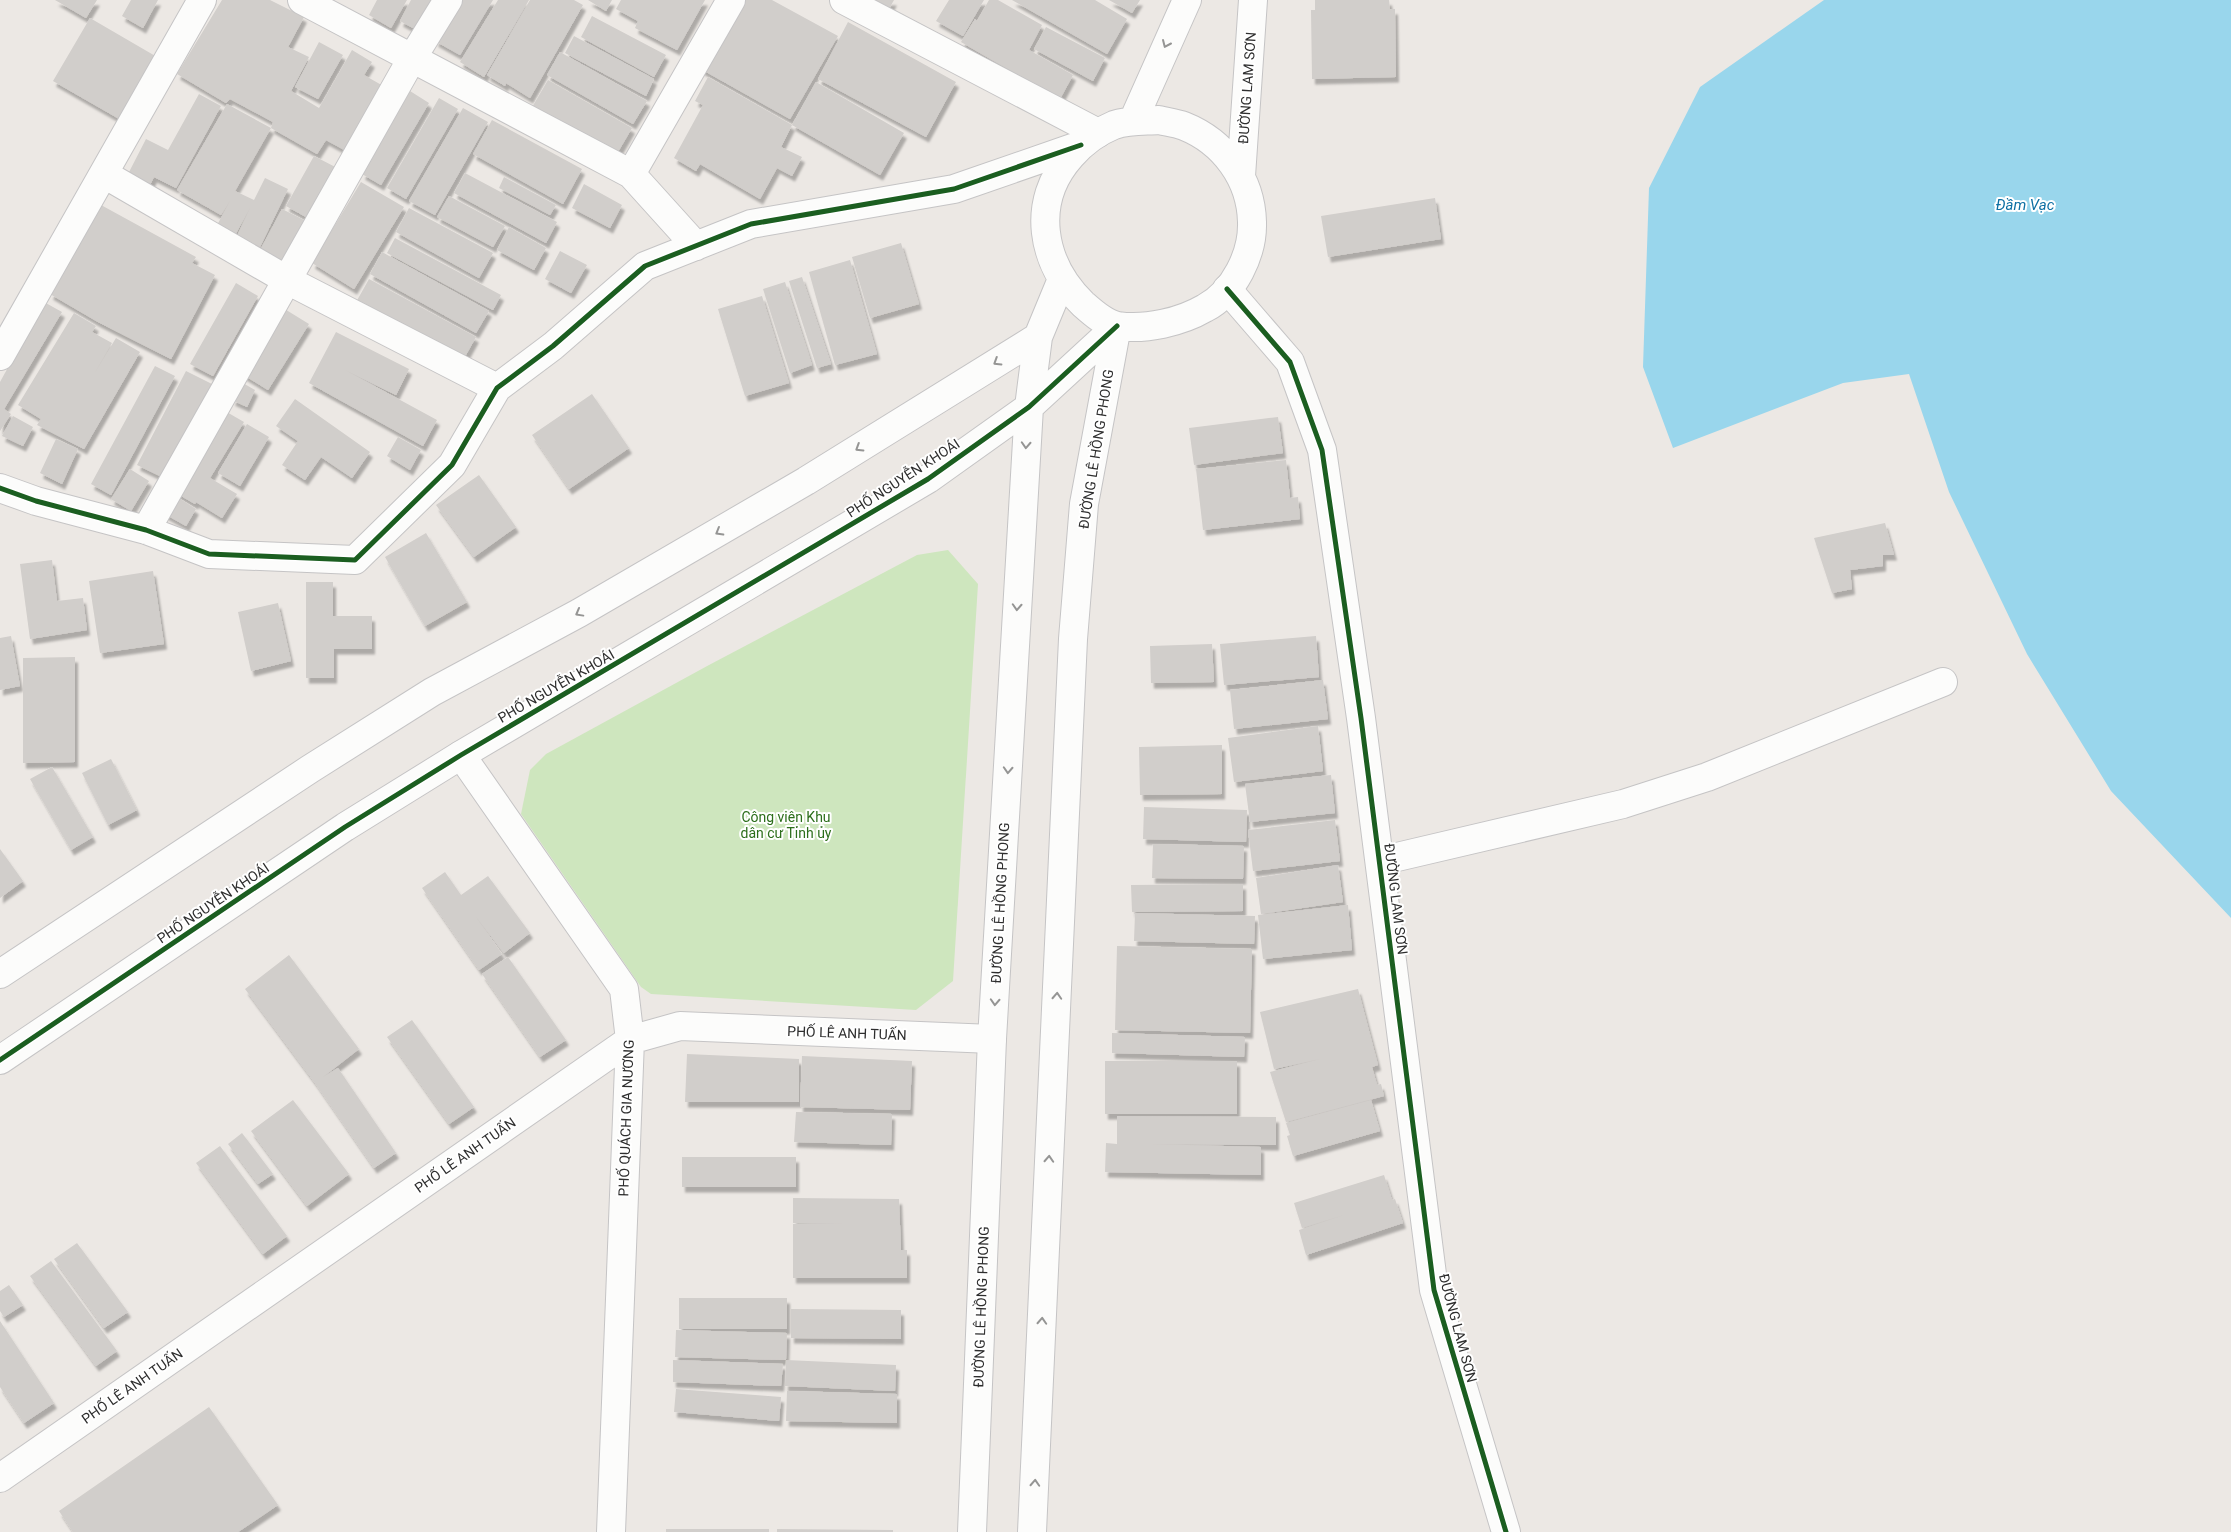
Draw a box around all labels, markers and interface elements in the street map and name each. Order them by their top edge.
street label: ĐƯỜNG LAM SƠN [1234,31,1259,145]
one-way arrow [1162,39,1173,48]
water label: Đầm Vạc [1996,196,2055,214]
one-way arrow [993,356,1002,366]
street label: ĐƯỜNG LÊ HỒNG PHONG [1074,368,1117,530]
street label: PHỐ NGUYỄN KHOÁI [842,434,963,521]
one-way arrow [1021,441,1032,449]
one-way arrow [855,442,864,452]
one-way arrow [716,525,725,535]
one-way arrow [1012,604,1023,612]
one-way arrow [575,607,584,617]
street label: PHỐ NGUYỄN KHOÁI [494,644,617,726]
one-way arrow [1002,766,1013,774]
park label: Công viên Khu dân cư Tỉnh ủy [741,809,832,841]
street label: ĐƯỜNG LÊ HỒNG PHONG [986,822,1012,984]
street label: ĐƯỜNG LAM SƠN [1381,842,1412,956]
street label: PHỐ NGUYỄN KHOÁI [153,858,272,946]
one-way arrow [1051,992,1062,1000]
one-way arrow [989,998,1000,1006]
street label: PHỐ LÊ ANH TUẤN [787,1021,907,1043]
street label: PHỐ QUÁCH GIA NƯƠNG [613,1039,637,1197]
street label: PHỐ LÊ ANH TUẤN [410,1113,519,1196]
one-way arrow [1044,1154,1055,1162]
street label: ĐƯỜNG LÊ HỒNG PHONG [968,1226,992,1388]
street label: ĐƯỜNG LAM SƠN [1436,1271,1481,1384]
one-way arrow [1037,1317,1047,1324]
street label: PHỐ LÊ ANH TUẤN [77,1344,186,1427]
one-way arrow [1029,1479,1040,1487]

